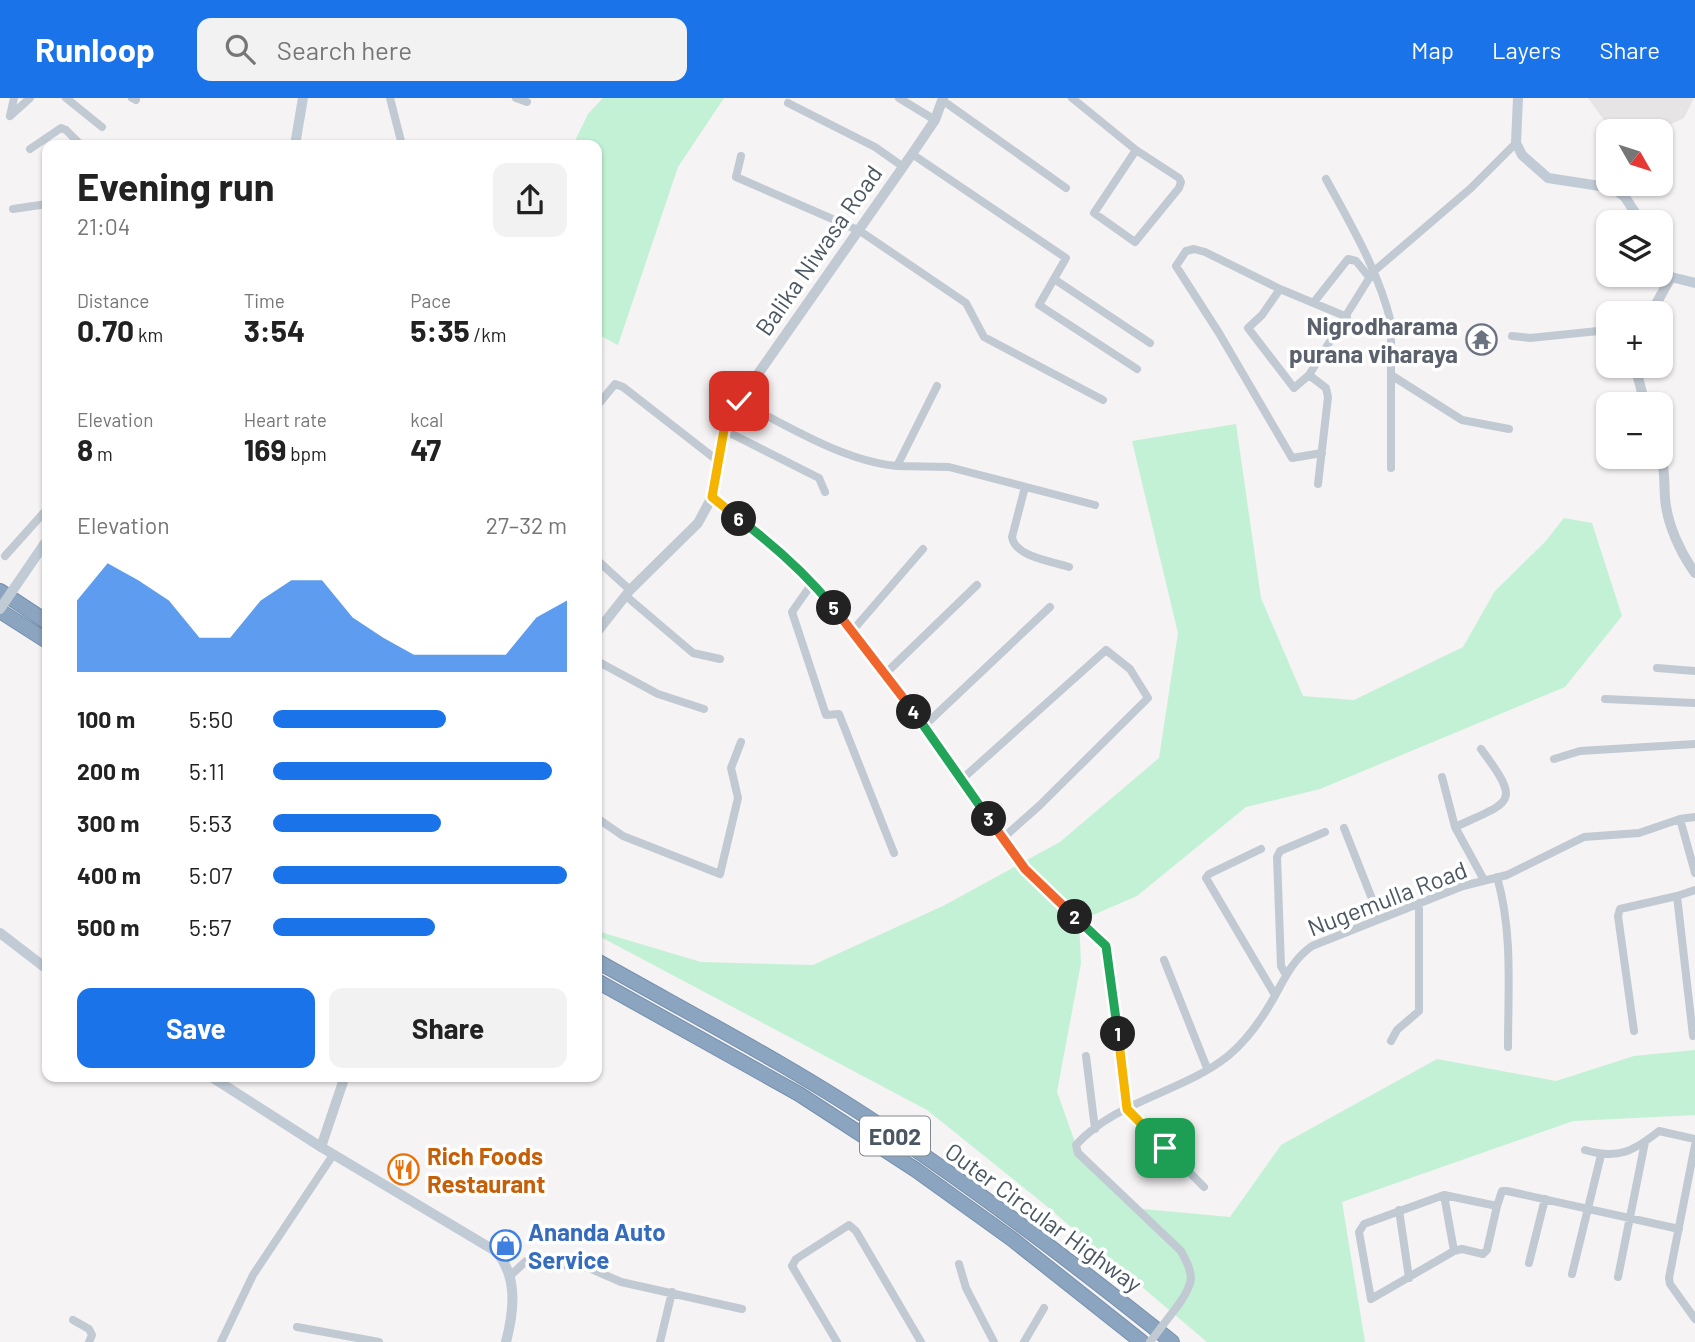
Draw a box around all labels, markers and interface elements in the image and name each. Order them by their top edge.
search box [197,18,687,81]
text: Runloop [35,29,155,69]
icon: search [221,30,259,68]
text: Search here [277,34,412,65]
text: Map [1411,35,1454,64]
text: Layers [1492,35,1561,64]
text: Share [1599,35,1660,64]
north arrow [1596,119,1673,196]
map controls [1596,119,1673,469]
street label: Balika Niwasa Road [748,159,888,341]
text: Evening run [77,163,275,209]
button: share [493,163,567,237]
button: layers [1596,210,1673,287]
text: 21:04 [77,212,131,240]
text: Distance [77,289,149,312]
text: Time [244,289,285,312]
text: Pace [410,289,451,312]
button: + [1596,301,1673,378]
place label: Nigrodharama purana viharaya [1289,311,1458,368]
text: 0.70 [77,312,134,348]
text: 3:54 [244,312,305,348]
text: 5:35 [410,312,470,348]
temple icon: Nigrodharama purana viharaya [1464,322,1498,356]
text: km [134,323,163,346]
text: /km [470,323,506,346]
pin [709,371,769,431]
icon: check [720,382,758,420]
button: − [1596,392,1673,469]
text: Elevation [77,408,154,431]
text: Heart rate [244,408,327,431]
text: kcal [410,408,443,431]
text: 8 [77,431,93,467]
text: 169 [244,431,286,467]
text: 47 [410,431,441,467]
text: m [93,442,113,465]
text: bpm [286,442,327,465]
pin: 6 [722,502,756,536]
text: 6 [733,507,744,530]
text: Elevation [77,511,170,539]
text: 27–32 m [486,511,567,539]
pin: 5 [816,590,852,626]
text: 5 [828,596,839,619]
pin: 4 [897,694,932,730]
text: 4 [908,700,919,723]
text: 100 m [77,705,135,733]
text: 5:50 [189,705,233,733]
text: 200 m [77,757,140,785]
text: 5:11 [189,757,225,785]
pin: 3 [972,802,1006,836]
text: 3 [983,807,994,830]
text: 300 m [77,809,139,837]
text: 5:53 [189,809,232,837]
street label: Nugemulla Road [1303,854,1471,942]
text: 400 m [77,861,141,889]
text: 5:07 [189,861,233,889]
pin: 2 [1058,900,1092,934]
text: 2 [1069,905,1080,928]
text: 500 m [77,913,139,941]
text: 5:57 [189,913,231,941]
button: Save [77,988,315,1068]
button: Share [329,988,567,1068]
pin: 1 [1100,1016,1136,1052]
text: 1 [1114,1022,1121,1045]
road number: E002 [860,1116,930,1156]
pin [1135,1118,1195,1178]
icon: arrive [1146,1129,1184,1167]
street label: Outer Circular Highway [940,1136,1148,1298]
place label: Rich Foods Restaurant [427,1141,545,1198]
restaurant icon: Rich Foods Restaurant [387,1152,421,1186]
place label: Ananda Auto Service [528,1217,666,1274]
shop icon: Ananda Auto Service [488,1228,522,1262]

